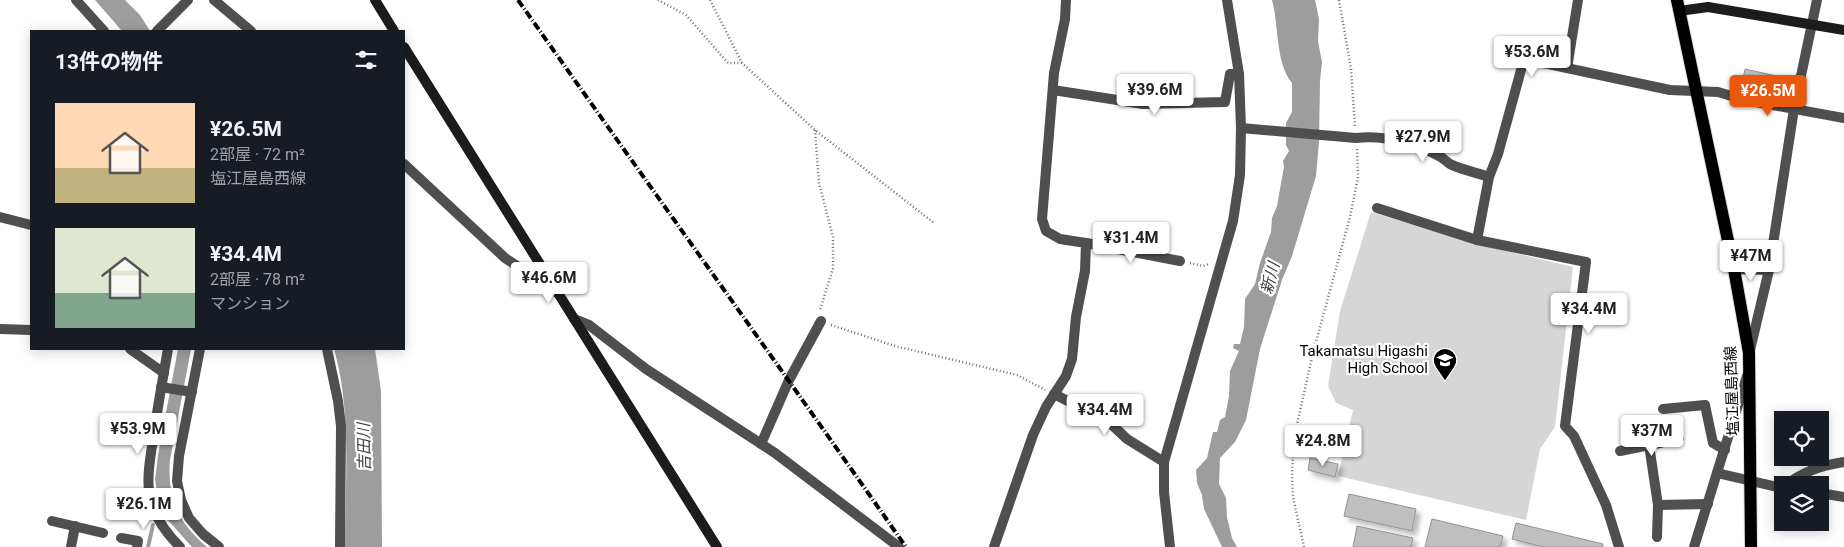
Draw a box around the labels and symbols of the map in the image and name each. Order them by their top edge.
pin: ¥53.6M [1491,36,1573,78]
pin: ¥39.6M [1114,74,1196,116]
pin: ¥26.5M [1727,74,1809,117]
pin: ¥27.9M [1382,120,1464,163]
pin: ¥31.4M [1090,222,1172,264]
pin: ¥47M [1721,240,1781,282]
water label: 新川 [1257,258,1284,296]
pin: ¥46.6M [508,262,590,304]
pin: ¥34.4M [1548,292,1630,335]
place label: Takamatsu Higashi High School [1299,342,1428,377]
street label: 塩江屋島西線 [1721,346,1743,436]
school or university icon: Takamatsu Higashi High School [1432,347,1458,381]
pin: ¥34.4M [1064,394,1146,436]
pin: ¥53.9M [97,412,179,455]
pin: ¥37M [1622,414,1682,457]
water label: 吉田川 [354,421,374,471]
pin: ¥24.8M [1282,424,1364,467]
pin: ¥26.1M [103,488,185,530]

